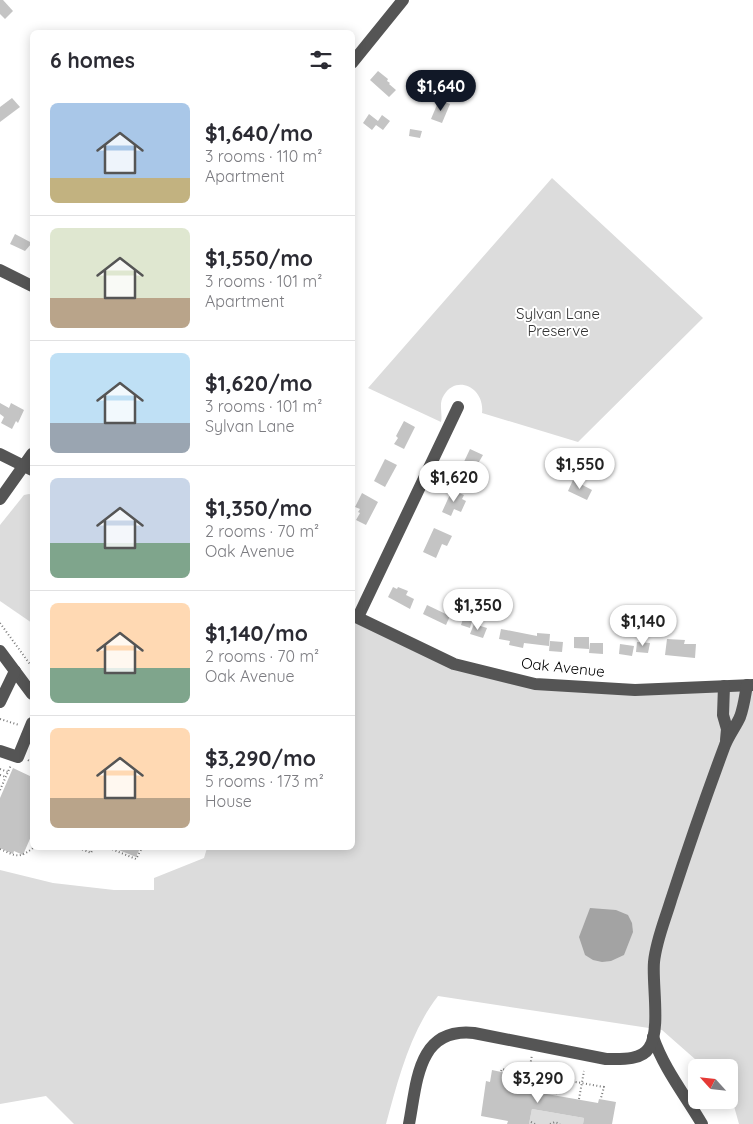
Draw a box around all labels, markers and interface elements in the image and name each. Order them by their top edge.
icon: filters [307,46,335,74]
text: 6 homes [50,47,135,73]
pin: $1,640 [400,70,482,112]
text: $1,640 [417,76,465,96]
text: $1,640/mo [205,120,313,146]
icon: home [90,123,150,183]
text: 3 rooms · 110 m² [205,146,322,166]
text: Apartment [205,166,285,186]
text: $1,550/mo [205,245,313,271]
icon: home [90,248,150,308]
text: 3 rooms · 101 m² [205,271,322,291]
text: Apartment [205,291,285,311]
park label: Sylvan Lane Preserve [516,304,600,340]
text: $1,620/mo [205,370,312,396]
icon: home [90,373,150,433]
text: 3 rooms · 101 m² [205,396,322,416]
text: Sylvan Lane [205,416,295,436]
pin: $1,550 [539,448,621,490]
text: $1,550 [556,454,604,474]
pin: $1,620 [413,460,495,503]
text: $1,620 [430,467,478,487]
text: $1,350/mo [205,495,312,521]
icon: home [90,498,150,558]
text: 2 rooms · 70 m² [205,521,319,541]
text: Oak Avenue [205,541,295,561]
pin: $1,350 [437,588,519,631]
text: $1,350 [454,595,502,615]
pin: $1,140 [602,604,684,647]
text: $1,140 [621,611,665,631]
text: $1,140/mo [205,620,308,646]
icon: home [90,623,150,683]
text: 2 rooms · 70 m² [205,646,319,666]
street label: Oak Avenue [520,653,606,681]
text: Oak Avenue [205,666,295,686]
text: $3,290/mo [205,745,316,771]
icon: home [90,748,150,808]
text: 5 rooms · 173 m² [205,771,324,791]
text: House [205,791,252,811]
north arrow [688,1059,738,1109]
map controls [688,1059,738,1109]
pin: $3,290 [497,1062,579,1104]
text: $3,290 [513,1068,563,1088]

